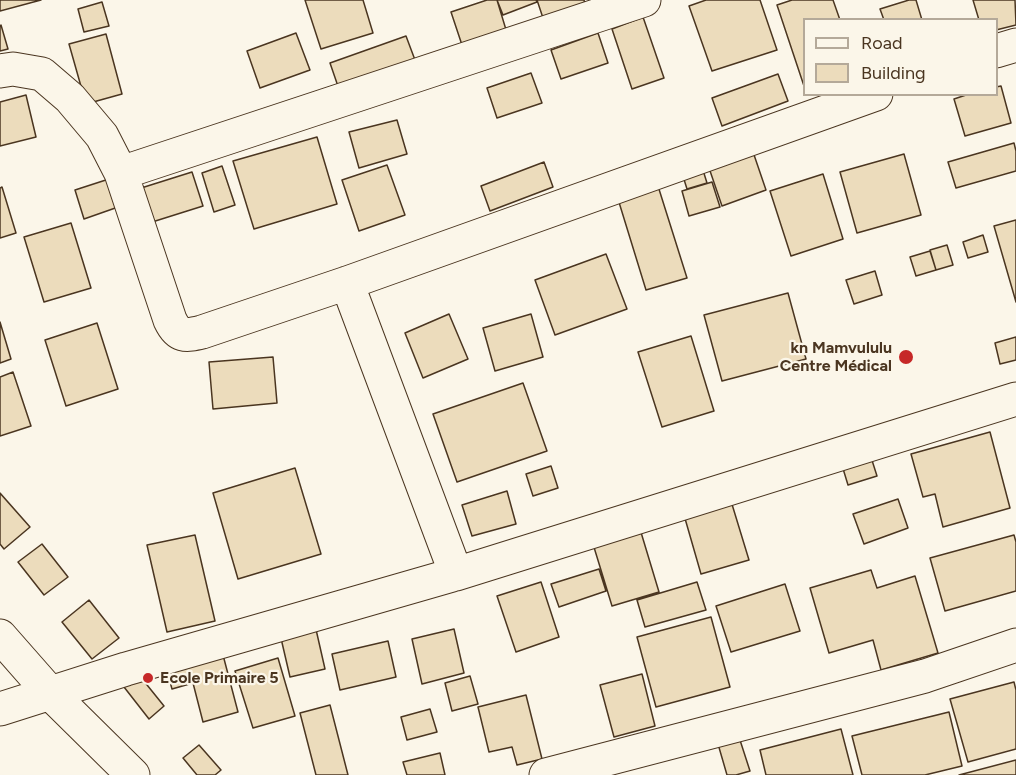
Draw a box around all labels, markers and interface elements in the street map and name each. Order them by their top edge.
legend [803,18,998,96]
text: Road [861,32,902,54]
text: Building [861,62,926,84]
place label: kn Mamvululu Centre Médical [780,338,892,376]
marker: kn Mamvululu Centre Médical [897,348,915,366]
place label: Ecole Primaire 5 [160,668,279,688]
marker: Ecole Primaire 5 [141,671,155,685]

